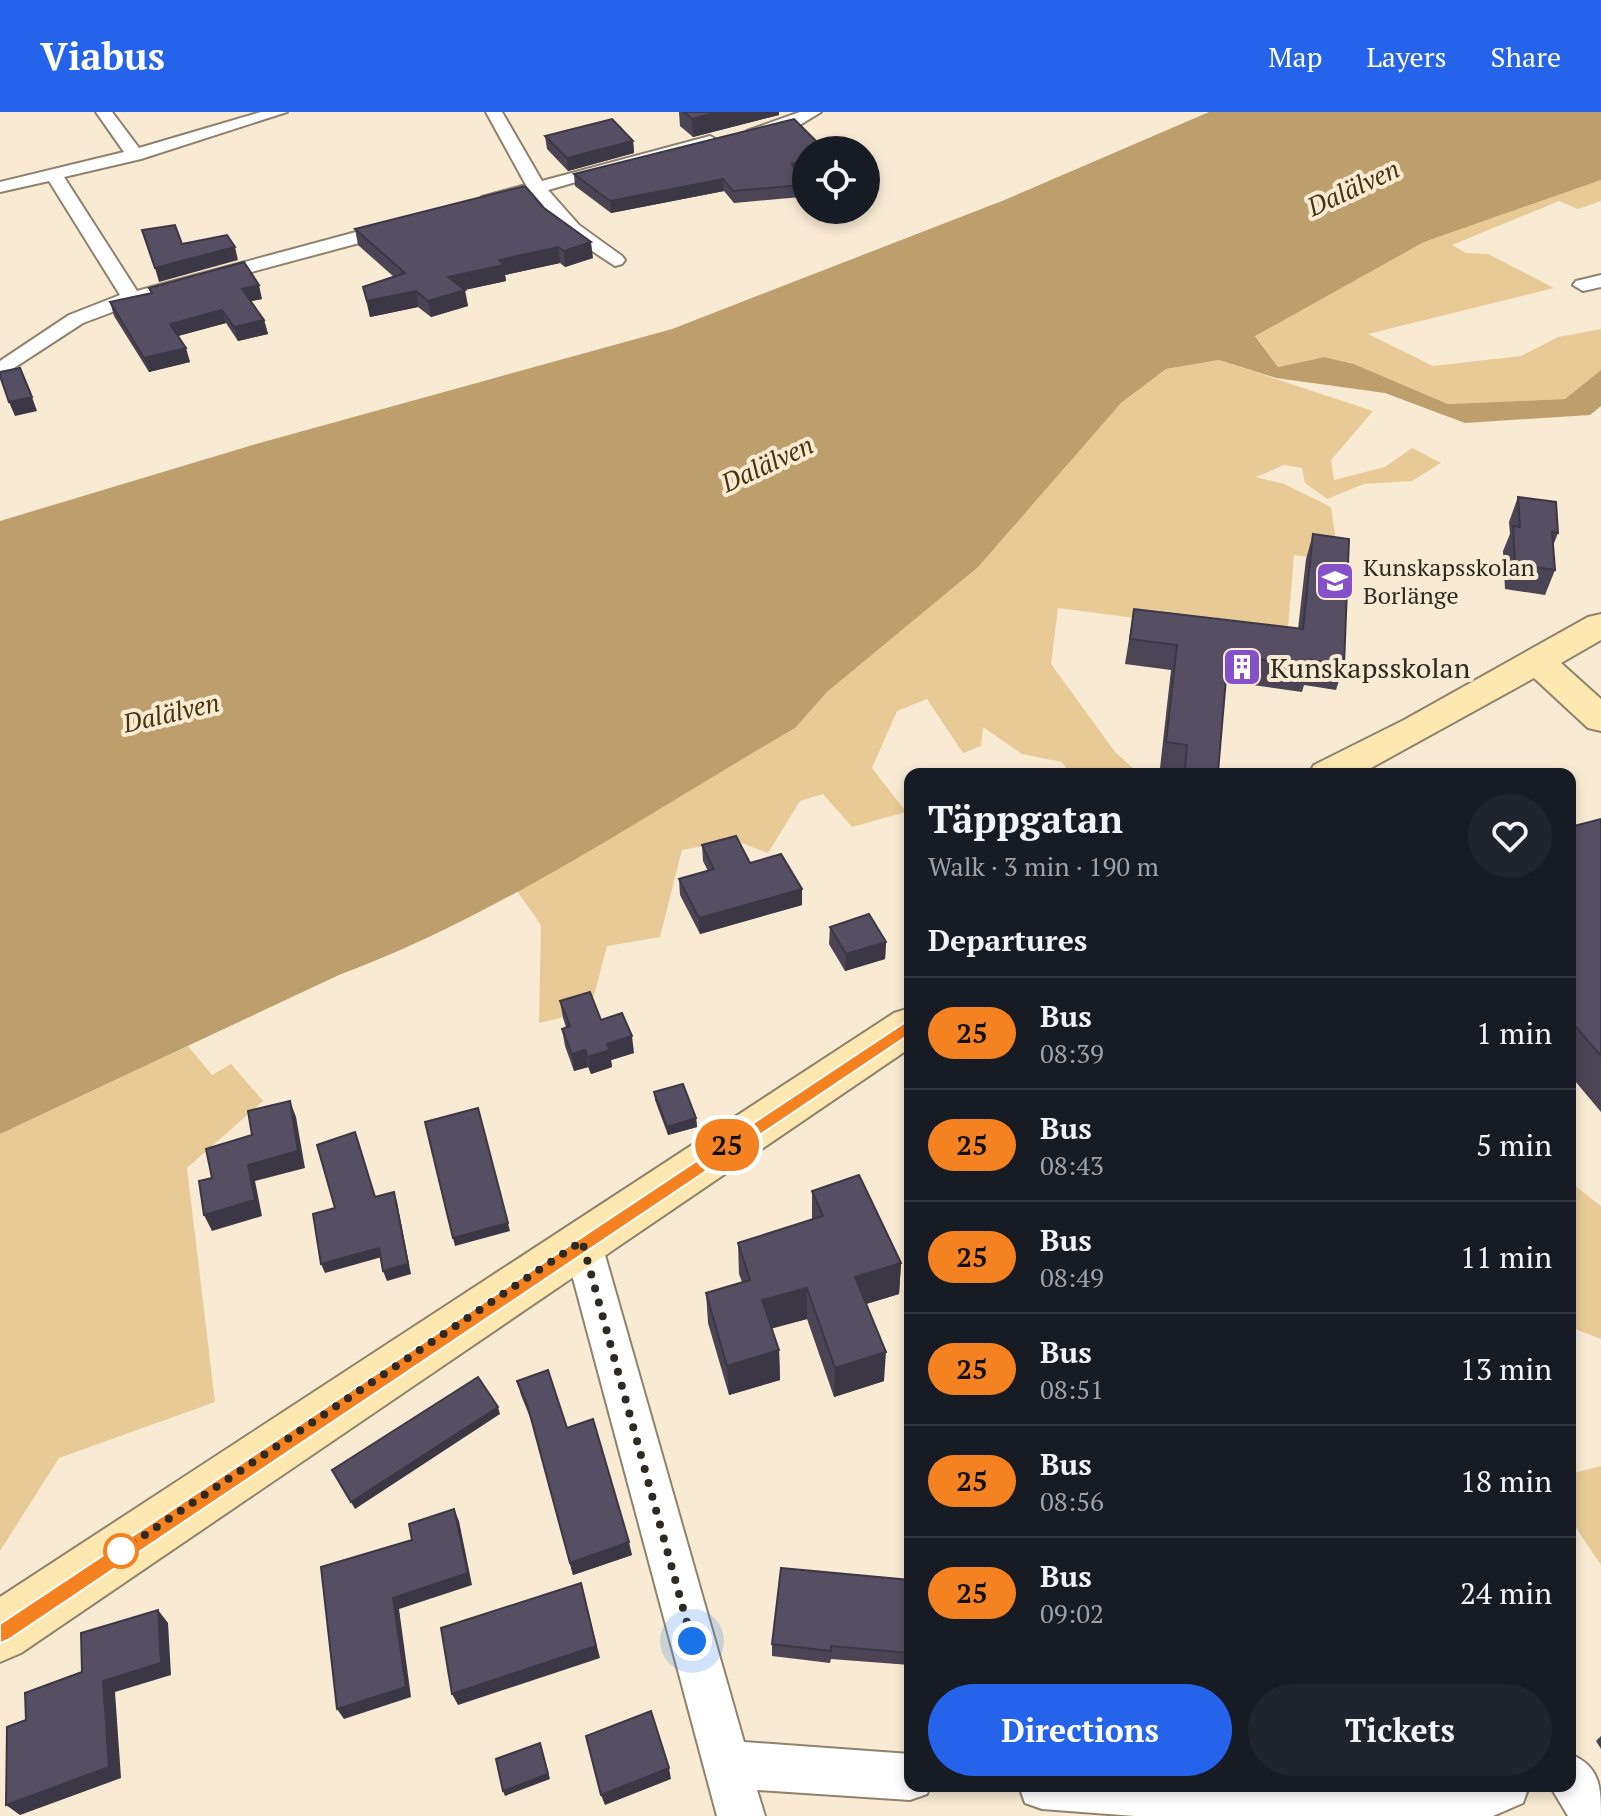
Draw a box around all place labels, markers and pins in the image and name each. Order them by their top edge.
place label: Kunskapsskolan Borlänge [1363,551,1535,611]
school or university icon: Kunskapsskolan Borlänge [1314,560,1356,602]
building icon: Kunskapsskolan [1221,646,1263,688]
place label: Kunskapsskolan [1270,649,1471,686]
unlabelled marker [104,1534,138,1568]

